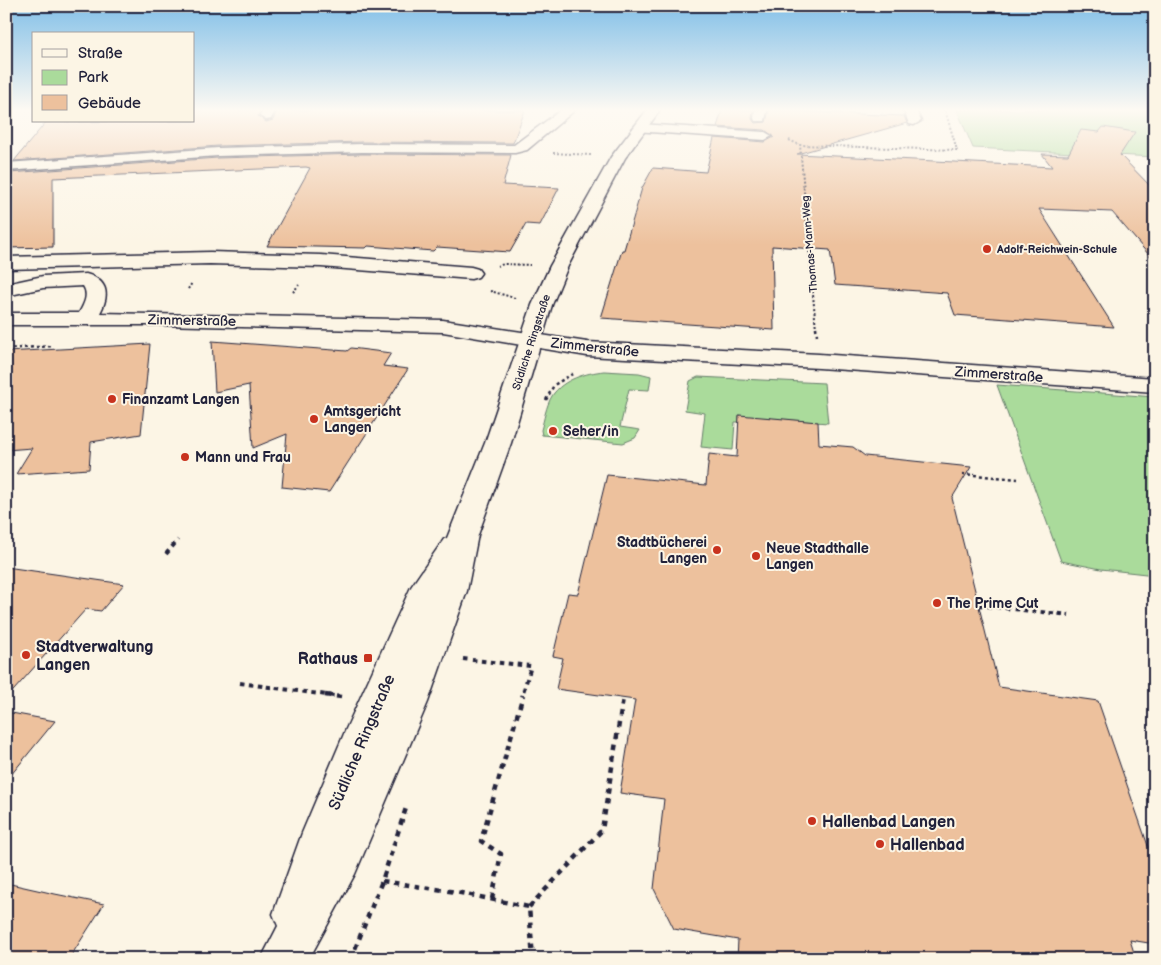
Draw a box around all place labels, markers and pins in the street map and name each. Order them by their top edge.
marker: Adolf-Reichwein-Schule [981,243,993,255]
place label: Adolf-Reichwein-Schule [996,243,1117,256]
place label: Finanzamt Langen [122,391,240,408]
marker: Finanzamt Langen [106,393,118,405]
place label: Amtsgericht Langen [323,403,401,436]
marker: Amtsgericht Langen [308,413,320,425]
place label: Seher/in [563,423,619,440]
marker: Seher/in [547,425,559,437]
place label: Mann und Frau [195,449,291,466]
marker: Mann und Frau [179,451,191,463]
place label: Stadtbücherei Langen [617,534,707,567]
place label: Neue Stadthalle Langen [766,540,869,573]
marker: Stadtbücherei Langen [711,544,723,556]
marker: Neue Stadthalle Langen [750,550,762,562]
place label: The Prime Cut [947,595,1039,612]
marker: The Prime Cut [931,597,943,609]
place label: Stadtverwaltung Langen [36,638,153,675]
marker: Stadtverwaltung Langen [20,649,32,661]
place label: Rathaus [298,650,358,669]
marker: Rathaus [362,652,374,664]
place label: Hallenbad Langen [822,813,955,832]
marker: Hallenbad Langen [806,815,818,827]
place label: Hallenbad [890,836,965,855]
marker: Hallenbad [874,838,886,850]

